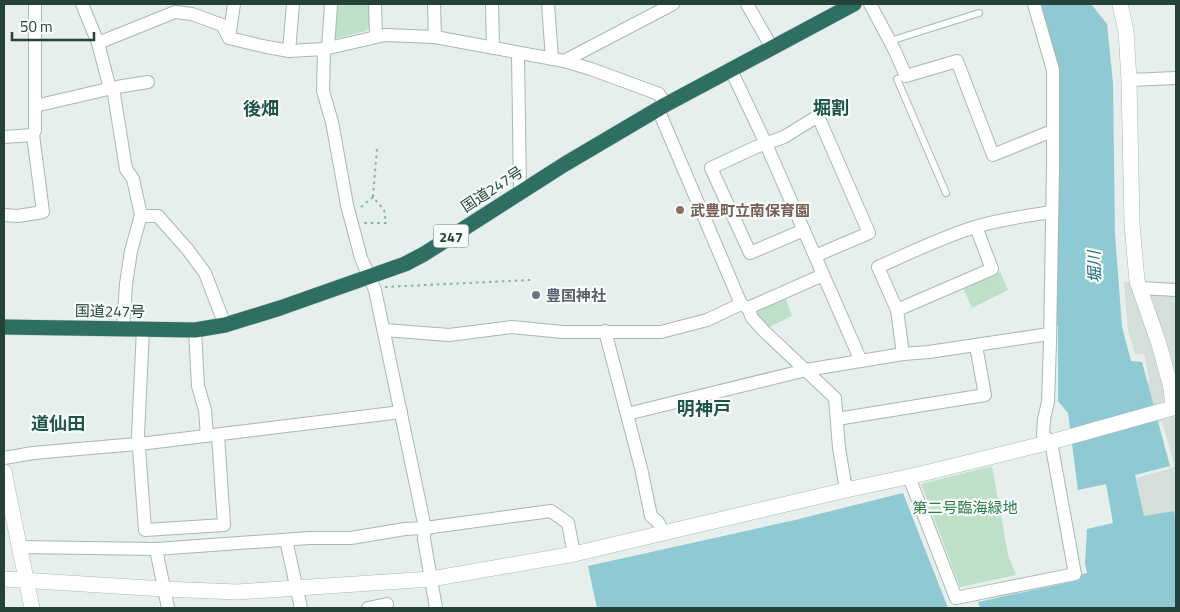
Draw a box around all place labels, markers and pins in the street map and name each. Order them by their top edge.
place label: 武豊町立南保育園 [690,199,810,222]
marker: 武豊町立南保育園 [674,204,686,216]
place label: 豊国神社 [546,284,606,307]
marker: 豊国神社 [530,289,542,301]

